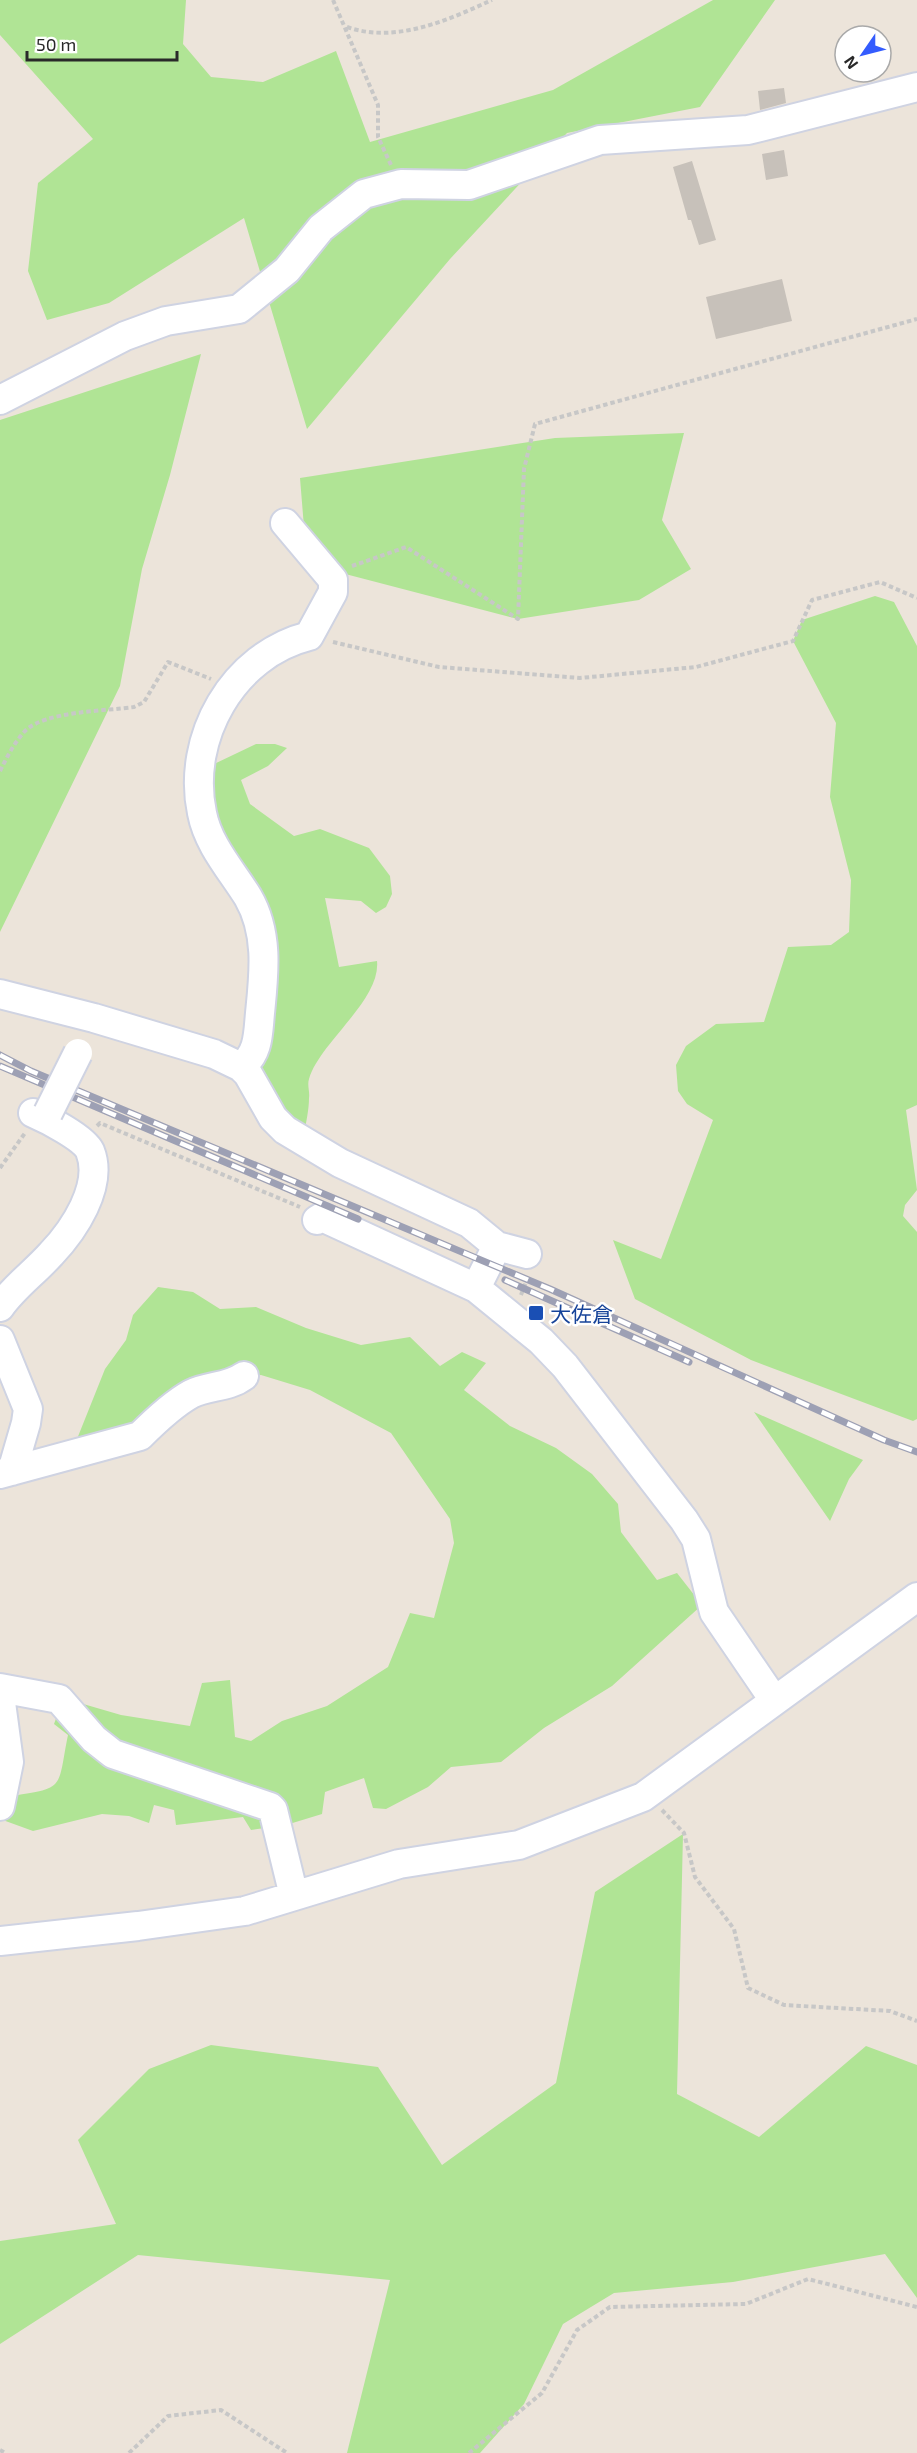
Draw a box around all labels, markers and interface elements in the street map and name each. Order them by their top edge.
scale bar [27,24,177,62]
north arrow [833,24,893,84]
text: 50 m [36,33,76,55]
text: N [839,53,861,73]
place label: 大佐倉 [550,1301,613,1326]
marker: 大佐倉 [527,1304,545,1322]

